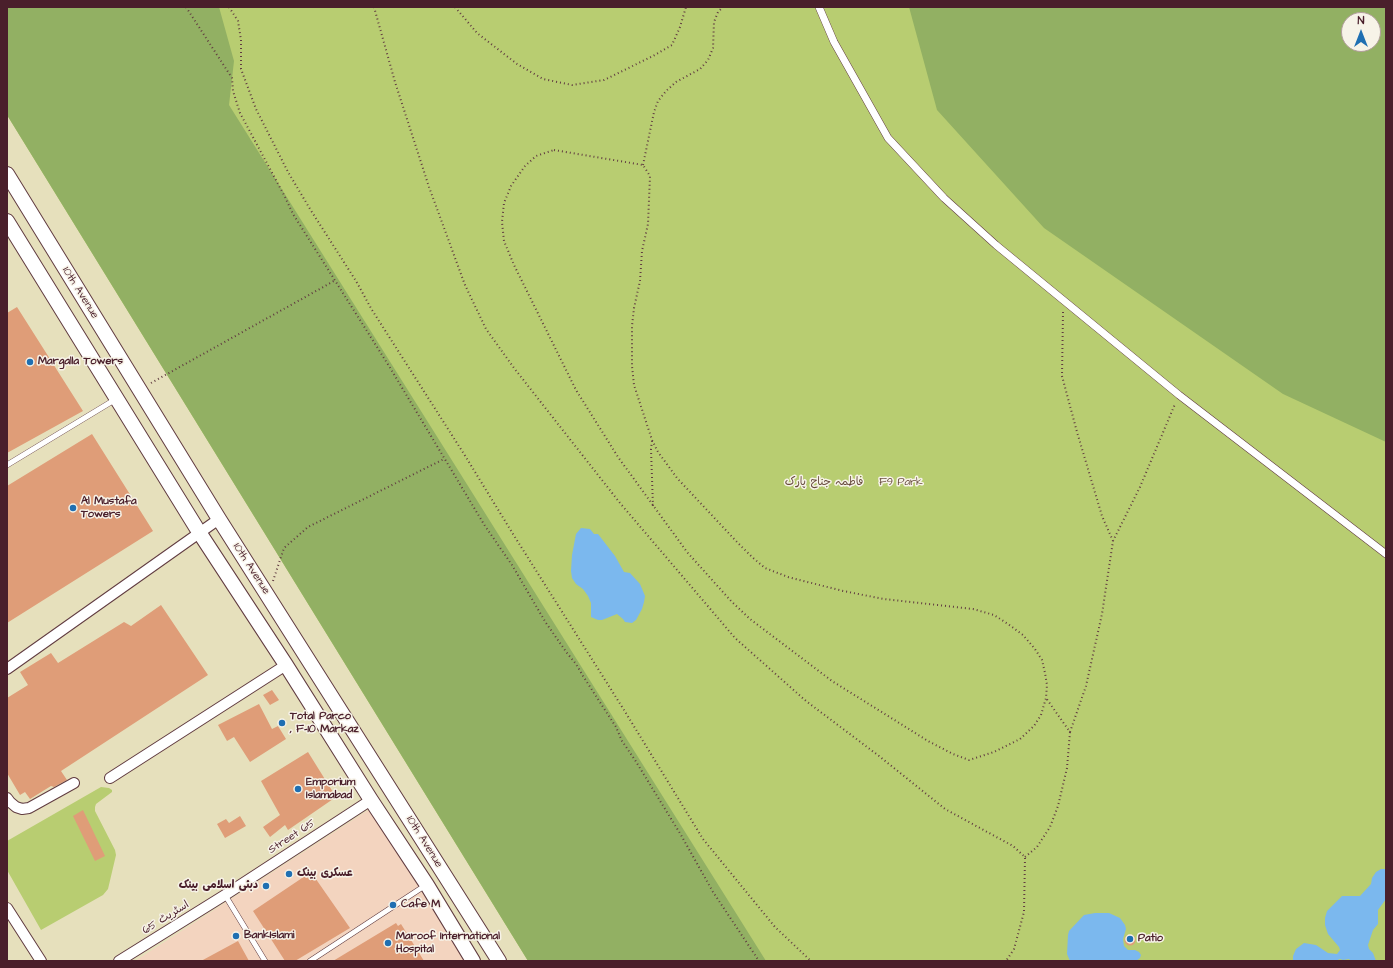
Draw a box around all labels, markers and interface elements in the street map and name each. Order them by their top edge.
north arrow [1341,12,1381,52]
text: N [1358,13,1364,28]
street label: 10th Avenue [59,265,101,321]
place label: Margalla Towers [38,355,123,369]
marker: Margalla Towers [25,357,35,367]
park label: فاطمہ جناح پارک [785,476,863,490]
park label: F9 Park [879,476,923,490]
place label: Al Mustafa Towers [81,495,137,521]
marker: Al Mustafa Towers [68,503,78,513]
street label: 10th Avenue [230,541,272,597]
place label: Total Parco , F-10 Markaz [290,710,359,736]
marker: Total Parco , F-10 Markaz [277,718,287,728]
place label: Emporium Islamabad [306,776,355,802]
marker: Emporium Islamabad [293,784,303,794]
street label: 10th Avenue [403,814,445,870]
street label: Street 65 [266,817,318,857]
place label: عسکری بینک [297,867,353,881]
marker: عسکری بینک [284,869,294,879]
place label: دبئی اسلامی بینک [179,879,258,893]
marker: دبئی اسلامی بینک [261,881,271,891]
street label: اسٹریٹ 65 [140,898,192,938]
place label: Cafe M [401,898,440,912]
marker: Cafe M [388,900,398,910]
place label: BankIslami [244,929,294,943]
place label: Maroof International Hospital [396,930,500,956]
marker: BankIslami [231,931,241,941]
place label: Patio [1138,932,1163,946]
marker: Patio [1125,934,1135,944]
marker: Maroof International Hospital [383,938,393,948]

